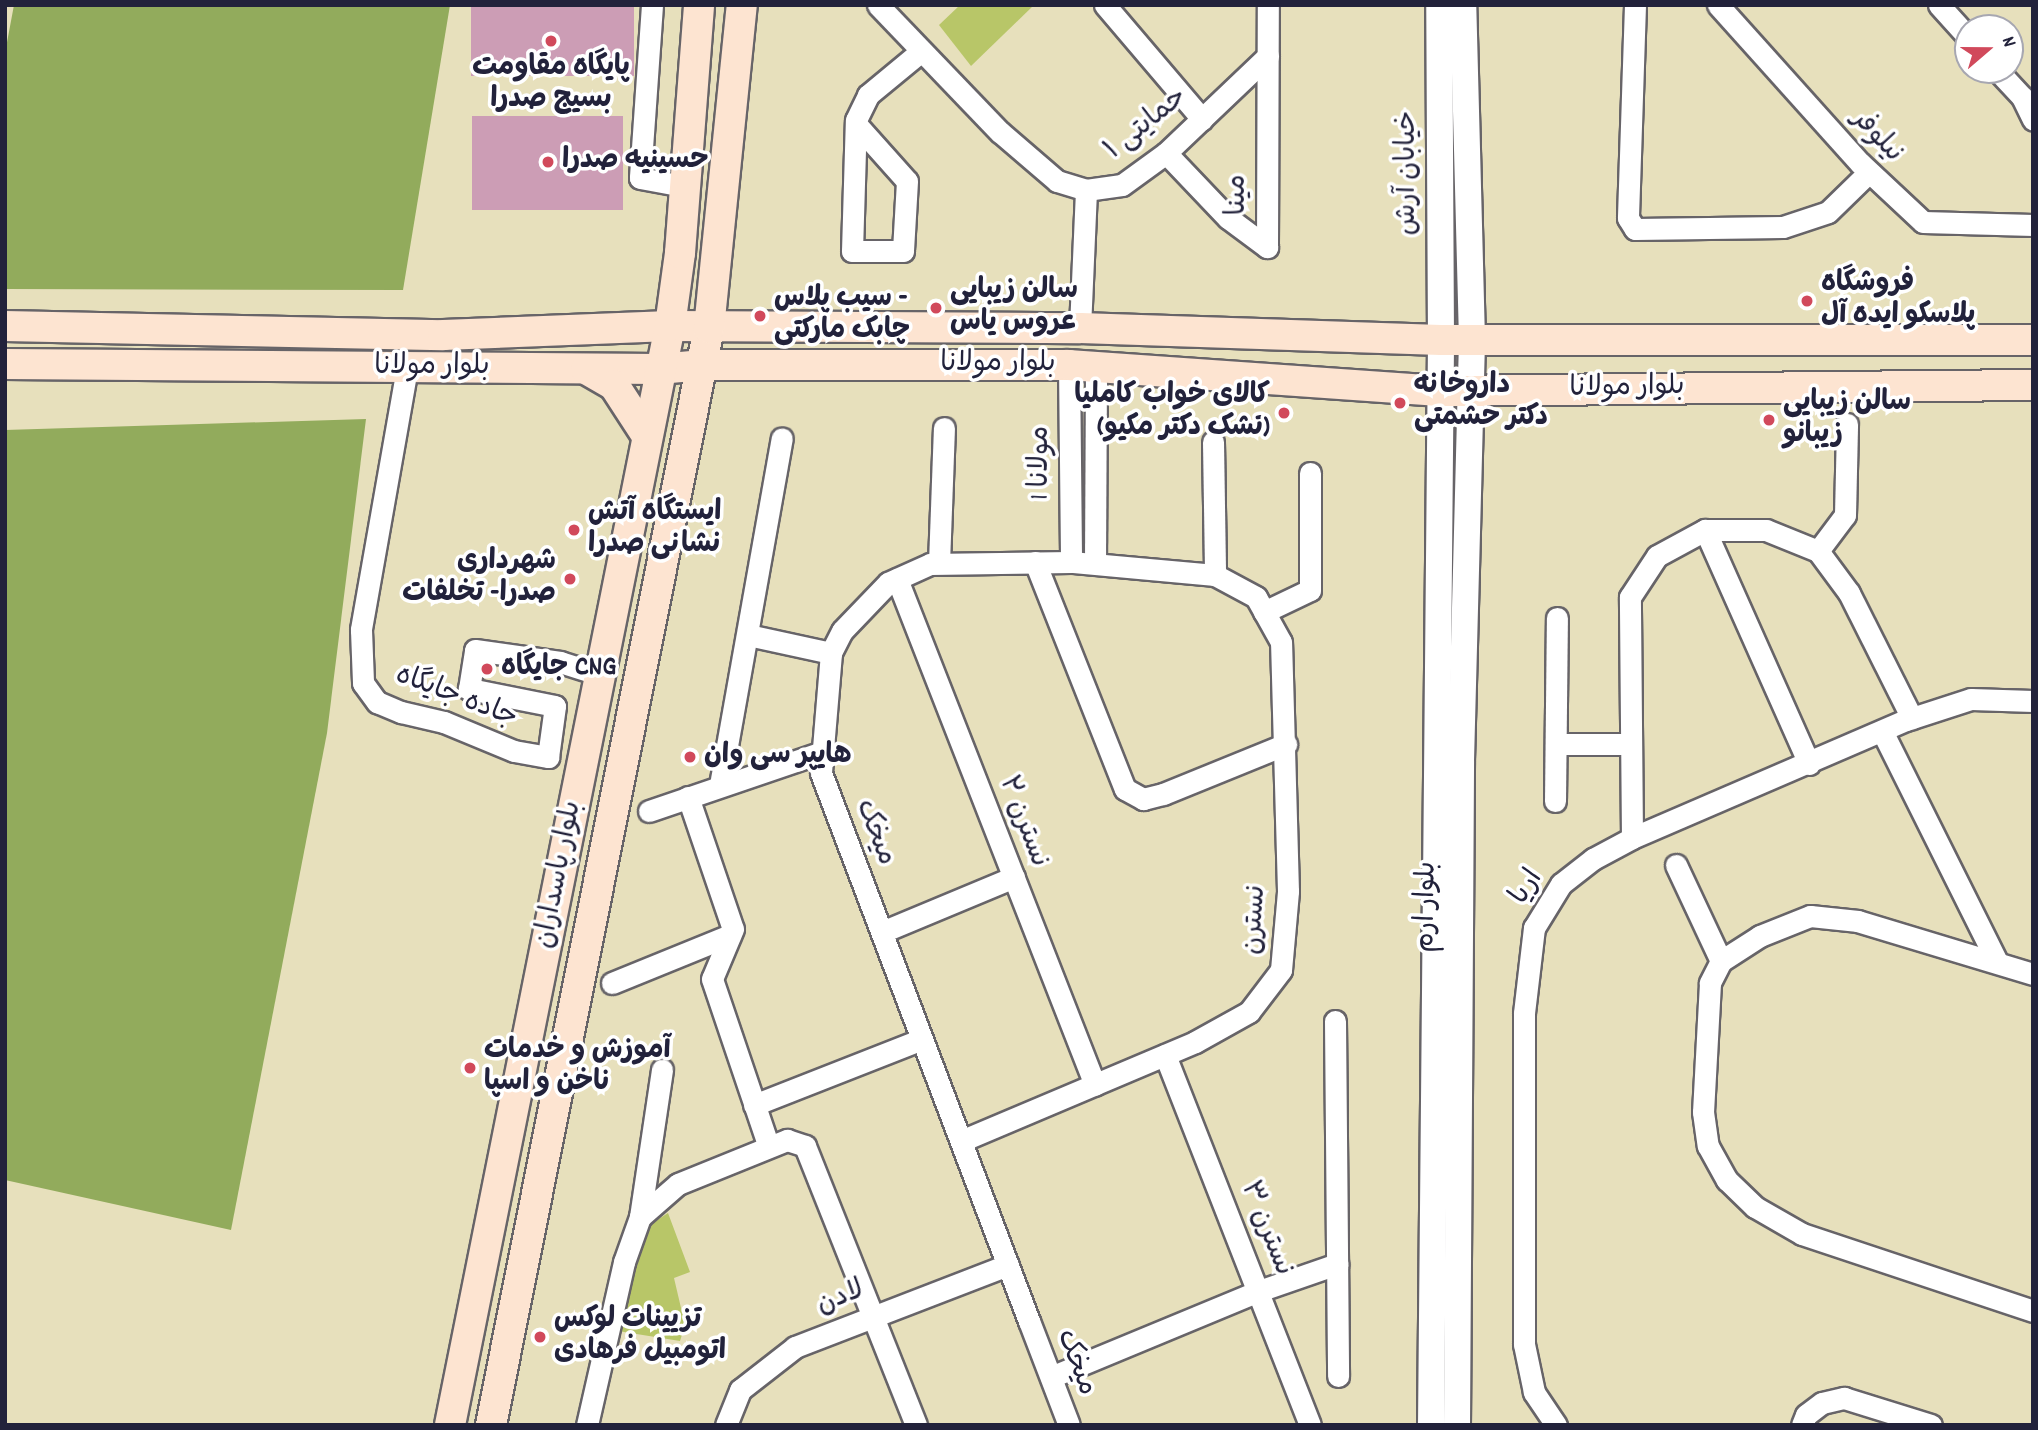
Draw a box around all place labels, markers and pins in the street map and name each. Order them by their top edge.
marker: پایگاه مقاومت بسیج صدرا [543,33,559,49]
place label: پایگاه مقاومت بسیج صدرا [472,52,630,118]
place label: حسینیه صدرا [562,145,709,179]
marker: حسینیه صدرا [540,154,556,170]
place label: فروشگاه پلاسکو ایده آل [1821,268,1975,334]
place label: سالن زیبایی عروس یاس [950,275,1078,341]
place label: سیب پلاس - چابک مارکتی [774,283,910,349]
marker: فروشگاه پلاسکو ایده آل [1799,293,1815,309]
marker: سالن زیبایی عروس یاس [928,300,944,316]
marker: سیب پلاس - چابک مارکتی [752,308,768,324]
place label: داروخانه دکتر حشمتی [1414,370,1548,436]
place label: کالای خواب کاملیا (تشک دکتر مکیو) [1074,380,1270,446]
place label: سالن‌ زیبایی زیبانو [1783,387,1911,453]
marker: داروخانه دکتر حشمتی [1392,395,1408,411]
marker: کالای خواب کاملیا (تشک دکتر مکیو) [1276,405,1292,421]
marker: سالن‌ زیبایی زیبانو [1761,412,1777,428]
place label: ایستگاه آتش نشانی صدرا [588,497,722,563]
marker: ایستگاه آتش نشانی صدرا [566,522,582,538]
place label: شهرداری صدرا- تخلفات [402,546,556,612]
marker: شهرداری صدرا- تخلفات [562,571,578,587]
place label: جایگاه CNG [501,652,616,686]
marker: جایگاه CNG [479,661,495,677]
place label: هایپر سی وان [704,740,852,774]
marker: هایپر سی وان [682,749,698,765]
place label: آموزش و خدمات ناخن و اسپا [484,1035,671,1101]
marker: آموزش و خدمات ناخن و اسپا [462,1060,478,1076]
place label: تزیینات لوکس اتومبیل فرهادی [554,1304,726,1370]
marker: تزیینات لوکس اتومبیل فرهادی [532,1329,548,1345]

